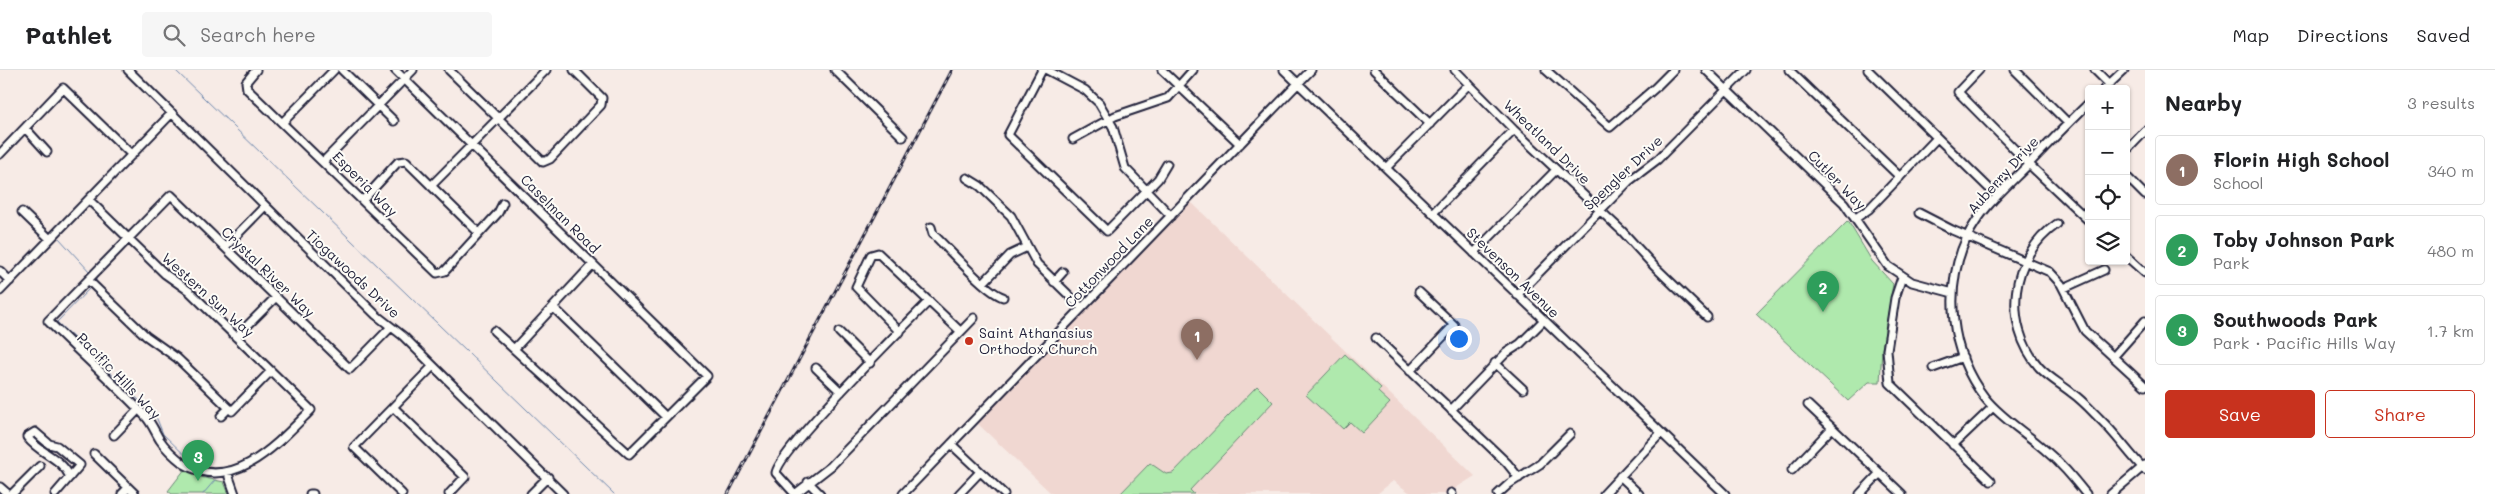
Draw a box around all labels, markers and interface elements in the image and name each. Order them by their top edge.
search box [142,12,492,57]
text: Pathlet [25,19,112,50]
icon: search [160,21,188,49]
text: Search here [200,22,316,47]
text: Map [2232,23,2269,47]
text: Directions [2297,23,2389,47]
text: Saved [2417,23,2470,47]
map controls [2085,85,2130,265]
button: + [2085,85,2130,130]
text: Nearby [2165,89,2242,116]
text: 3 results [2407,92,2475,113]
street label: Wheatland Drive [1500,95,1595,188]
button: − [2085,130,2130,175]
street label: Spengler Drive [1579,131,1666,214]
street label: Auberry Drive [1963,132,2042,217]
street label: Cutler Way [1804,146,1871,214]
street label: Esperia Way [329,147,402,220]
text: Florin High School [2213,147,2389,172]
text: 1 [2178,160,2186,181]
text: 340 m [2427,160,2474,181]
street label: Caselman Road [517,170,604,257]
text: School [2213,172,2263,193]
button: locate [2085,175,2130,220]
street label: Cottonwood Lane [1060,212,1157,311]
button: layers [2085,220,2130,265]
street label: Crystal River Way [217,222,319,321]
street label: Stevenson Avenue [1463,223,1564,322]
street label: Tiogawoods Drive [302,225,404,322]
text: Toby Johnson Park [2213,227,2395,252]
text: 2 [2178,240,2186,261]
text: 480 m [2427,240,2474,261]
street label: Western Sun Way [158,248,259,341]
text: Park [2213,252,2249,273]
pin: 2 [1807,271,1839,312]
text: Southwoods Park [2213,307,2378,332]
pin: 1 [1181,319,1213,360]
text: 3 [2177,320,2187,341]
text: 1.7 km [2427,320,2474,341]
place label: Saint Athanasius Orthodox Church [979,323,1097,358]
your location [1446,326,1472,352]
street label: Pacific Hills Way [73,328,165,423]
text: Park · Pacific Hills Way [2213,332,2396,353]
marker: Saint Athanasius Orthodox Church [963,335,975,347]
button: Save [2165,390,2315,438]
button: Share [2325,390,2475,438]
pin: 3 [182,440,214,481]

